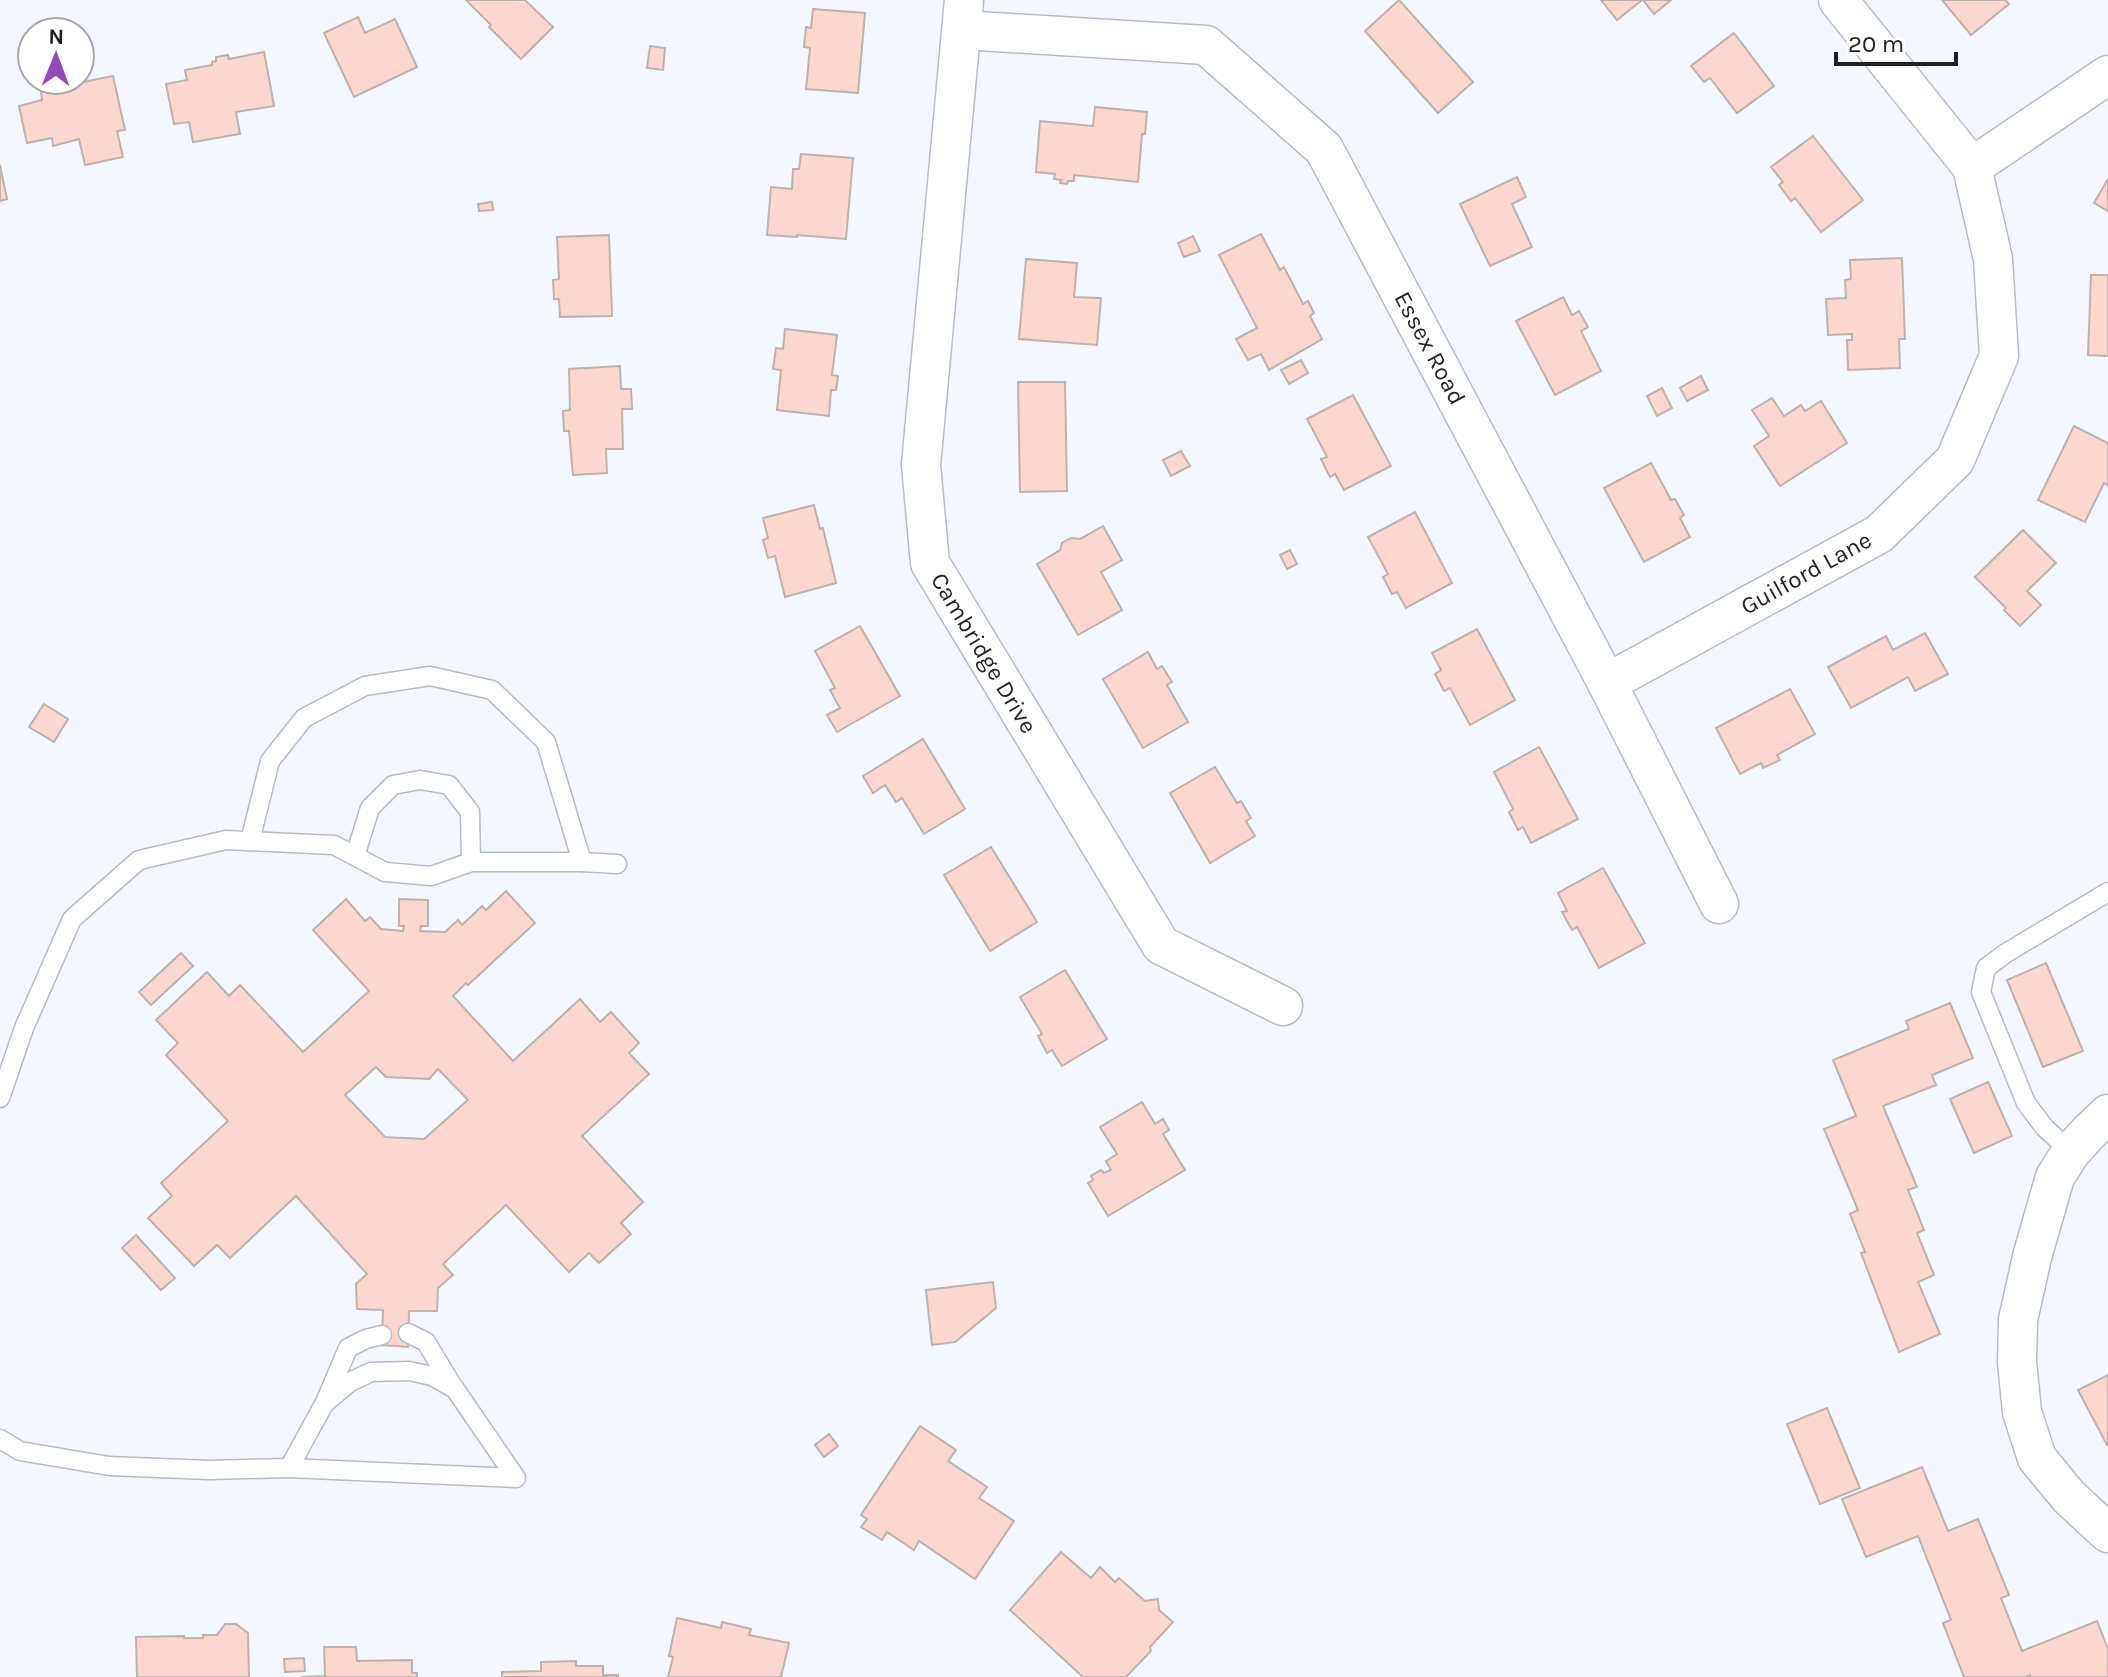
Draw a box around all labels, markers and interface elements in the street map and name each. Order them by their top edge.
north arrow [16,16,96,96]
scale bar [1836,16,1956,66]
text: N [48,24,64,50]
text: 20 m [1848,30,1904,58]
street label: Essex Road [1388,287,1472,409]
street label: Guilford Lane [1736,526,1876,620]
street label: Cambridge Drive [925,568,1043,738]

